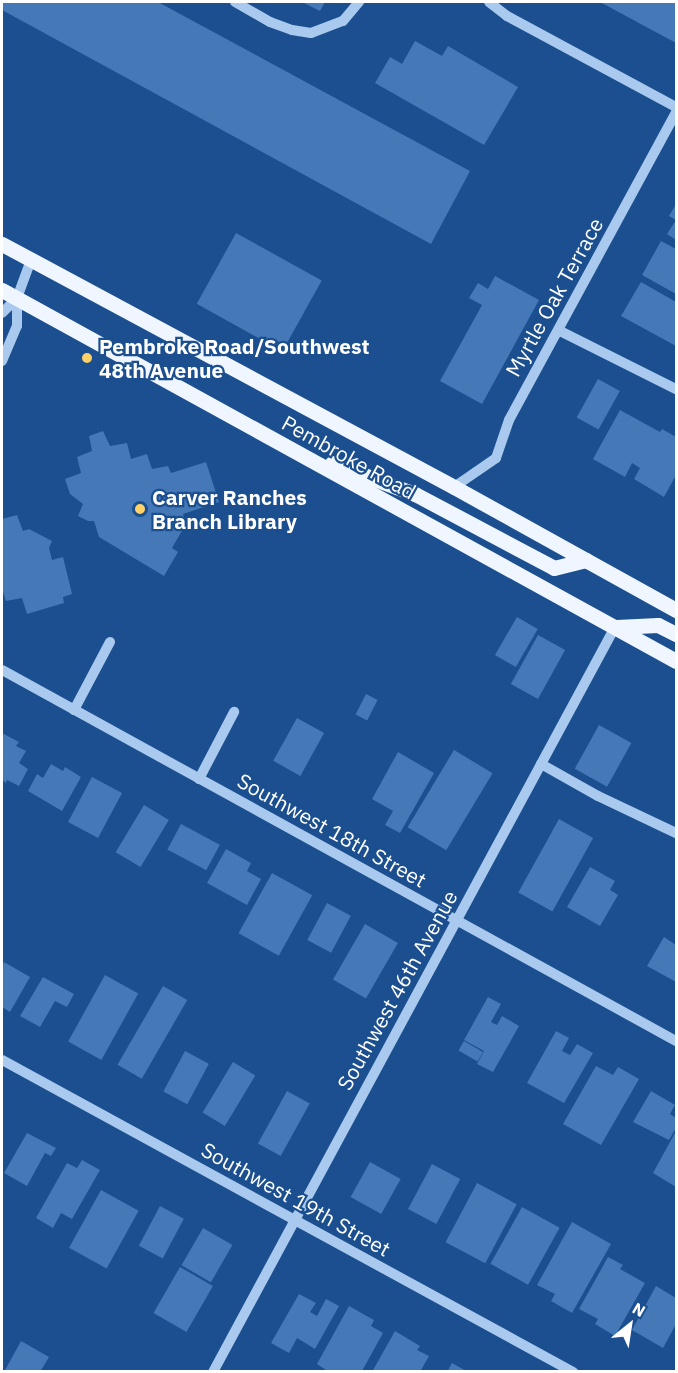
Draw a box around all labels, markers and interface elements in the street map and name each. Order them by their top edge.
street label: Myrtle Oak Terrace [500,213,608,381]
place label: Pembroke Road/Southwest 48th Avenue [99,333,369,383]
marker: Pembroke Road/Southwest 48th Avenue [80,351,94,365]
street label: Pembroke Road [278,410,420,504]
place label: Carver Ranches Branch Library [152,484,307,534]
marker: Carver Ranches Branch Library [133,502,147,516]
street label: Southwest 18th Street [233,768,431,892]
street label: Southwest 46th Avenue [332,886,462,1094]
street label: Southwest 19th Street [197,1137,395,1261]
north arrow [600,1295,660,1355]
text: N [629,1298,649,1321]

